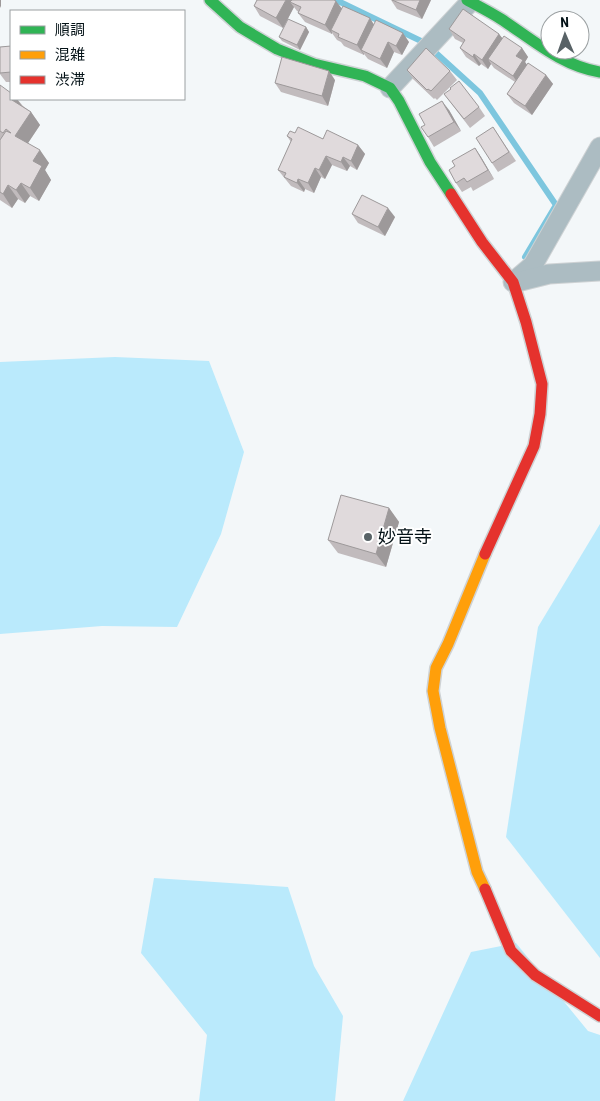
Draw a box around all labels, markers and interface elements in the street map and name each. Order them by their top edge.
legend [10,10,185,100]
north arrow [540,10,590,60]
text: N [560,14,569,30]
text: 順調 [55,21,85,39]
text: 混雑 [55,46,85,64]
text: 渋滞 [55,71,85,89]
place label: 妙音寺 [378,526,432,547]
marker: 妙音寺 [362,531,374,543]

